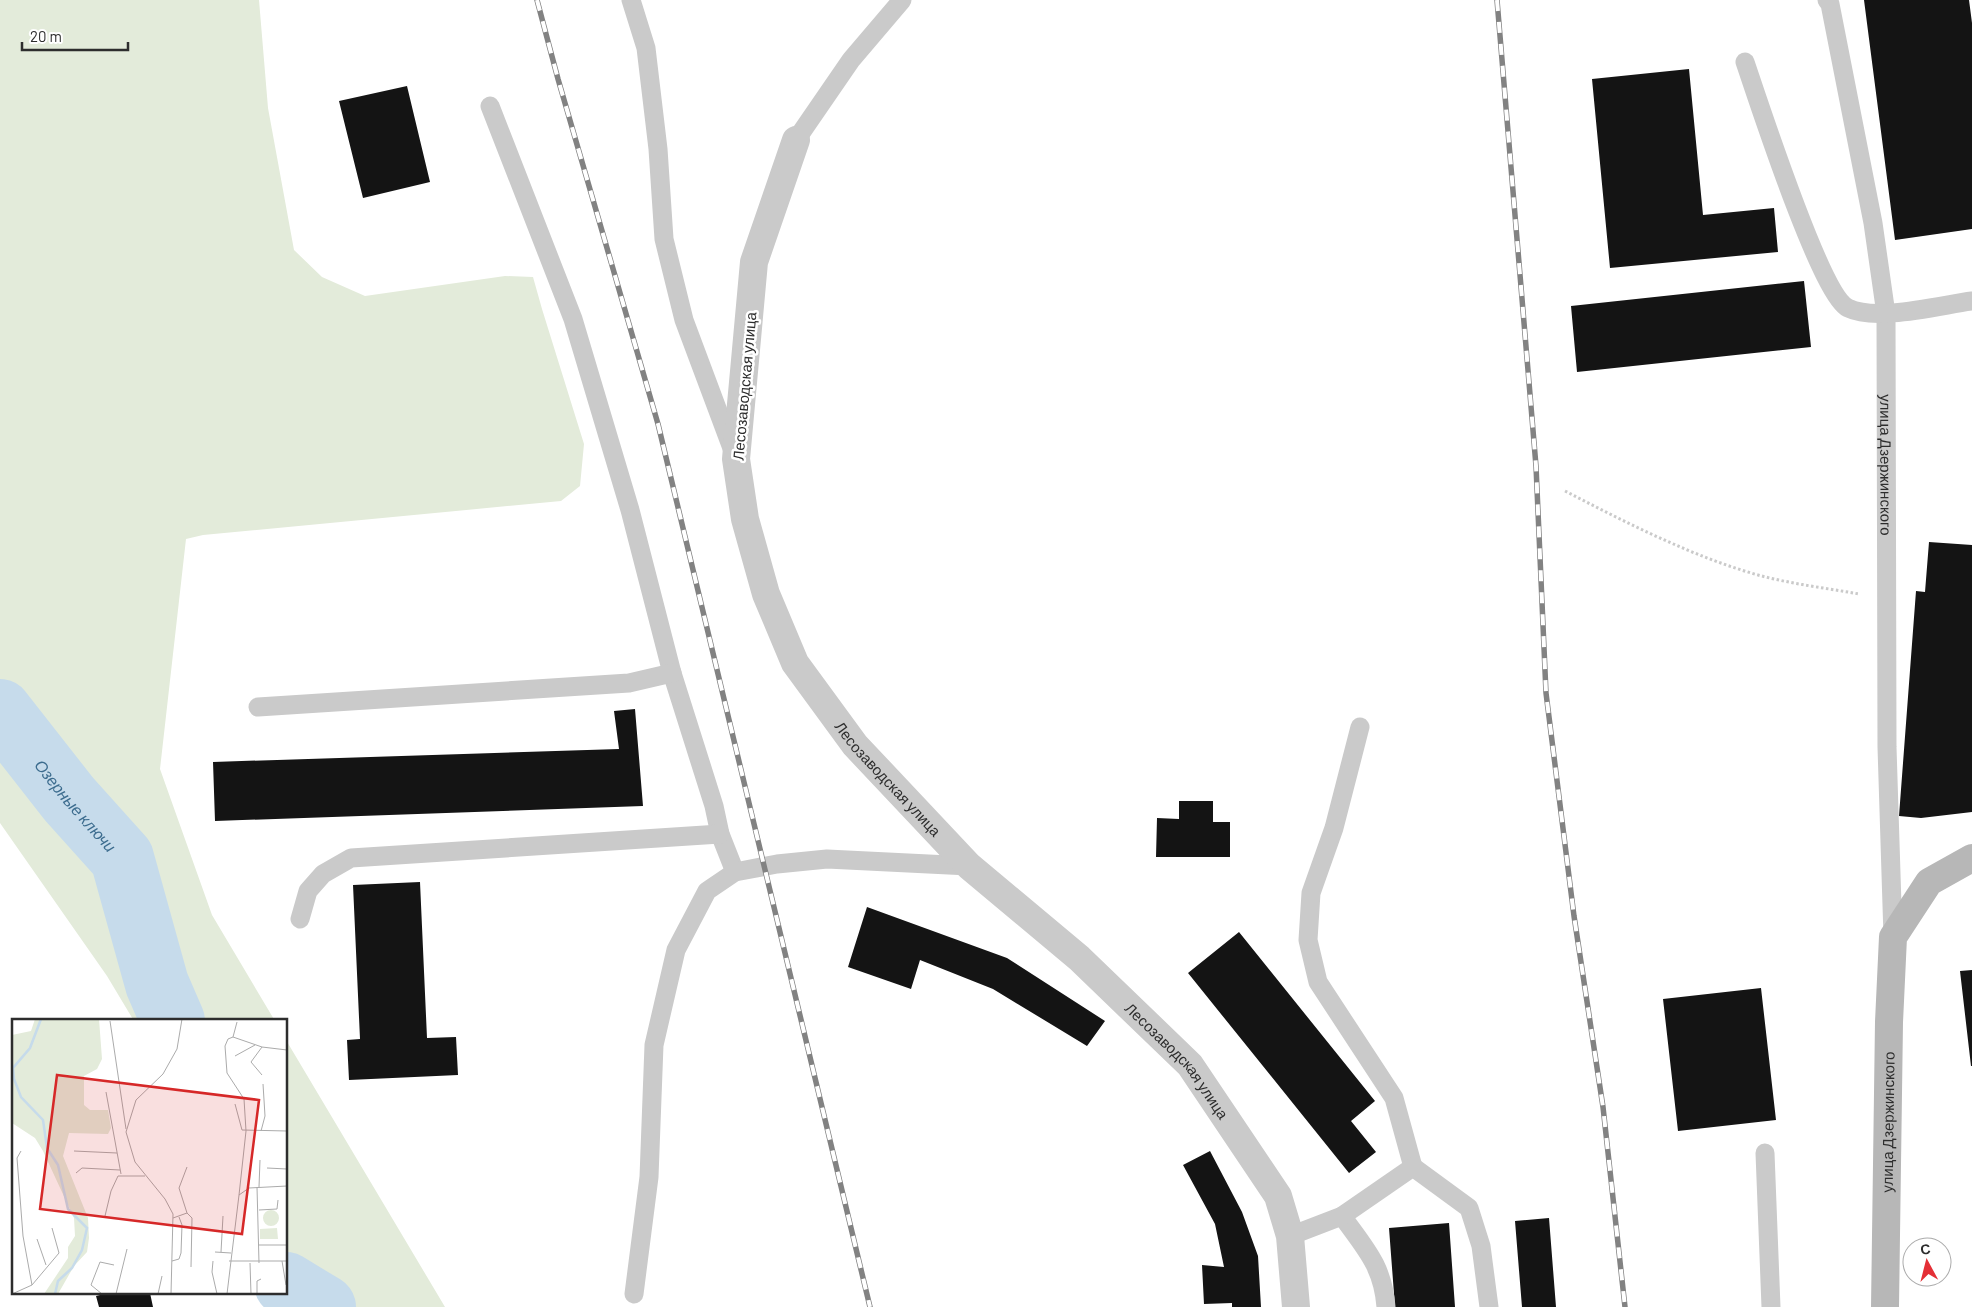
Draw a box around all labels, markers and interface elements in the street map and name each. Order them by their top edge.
scale bar [22,20,129,52]
text: 20 m [30,27,62,45]
street label: Лесозаводская улица [729,310,760,461]
street label: улица Дзержинского [1877,394,1896,536]
street label: Лесозаводская улица [832,718,945,840]
water label: Озерные ключи [32,755,121,855]
street label: Лесозаводская улица [1122,999,1233,1123]
inset map [12,1019,288,1294]
street label: улица Дзержинского [1878,1051,1898,1193]
north arrow [1902,1237,1952,1287]
text: С [1919,1240,1931,1258]

